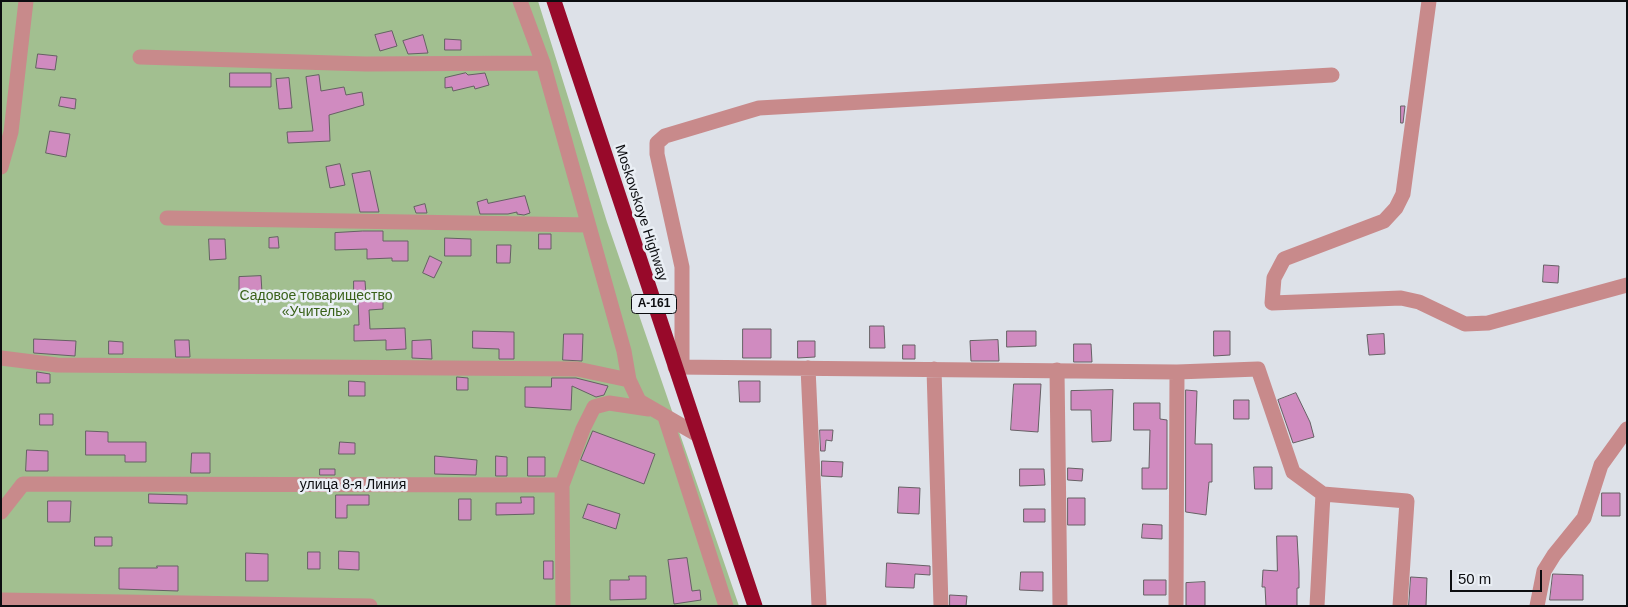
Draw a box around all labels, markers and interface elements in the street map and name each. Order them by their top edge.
street label: Moskovskoye Highway [611,143,671,283]
park label: Садовое товарищество «Учитель» [239,288,393,321]
road number: А-161 [632,294,676,314]
street label: улица 8-я Линия [300,477,406,493]
scale bar [1453,560,1546,592]
text: 50 m [1458,570,1491,587]

